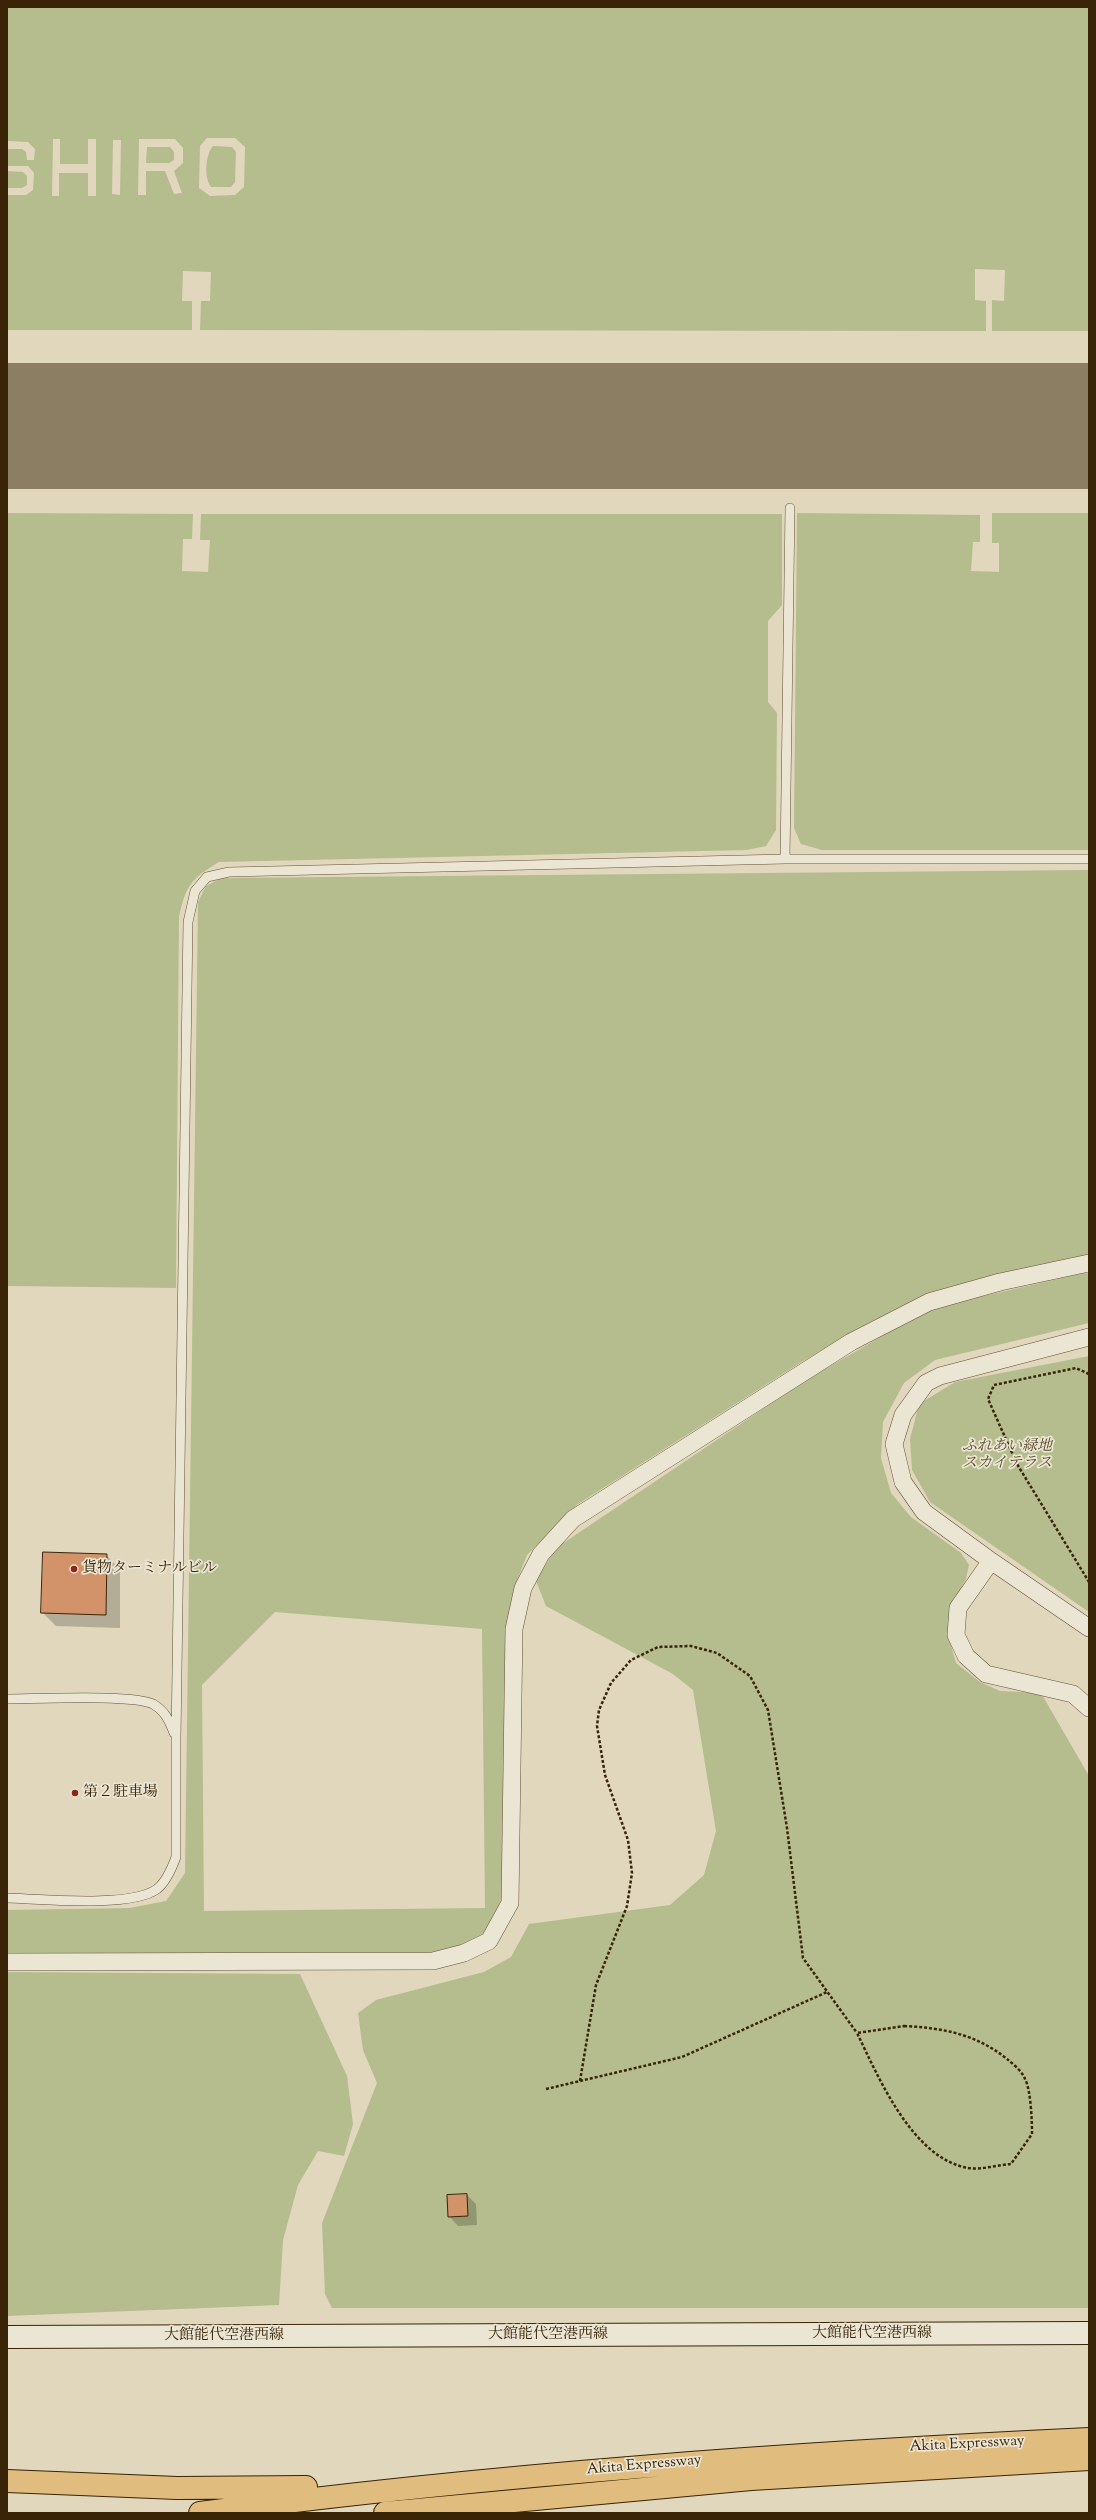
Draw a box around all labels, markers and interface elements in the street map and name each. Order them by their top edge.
park label: ふれあい緑地 スカイテラス [962,1438,1052,1473]
place label: 貨物ターミナルビル [82,1560,217,1578]
marker: 貨物ターミナルビル [69,1564,79,1574]
place label: 第２駐車場 [83,1784,158,1802]
marker: 第２駐車場 [70,1788,80,1798]
street label: 大館能代空港西線 [812,2325,932,2343]
street label: 大館能代空港西線 [488,2326,608,2344]
street label: 大館能代空港西線 [164,2327,284,2345]
street label: Akita Expressway [909,2433,1025,2457]
street label: Akita Expressway [586,2452,702,2480]

